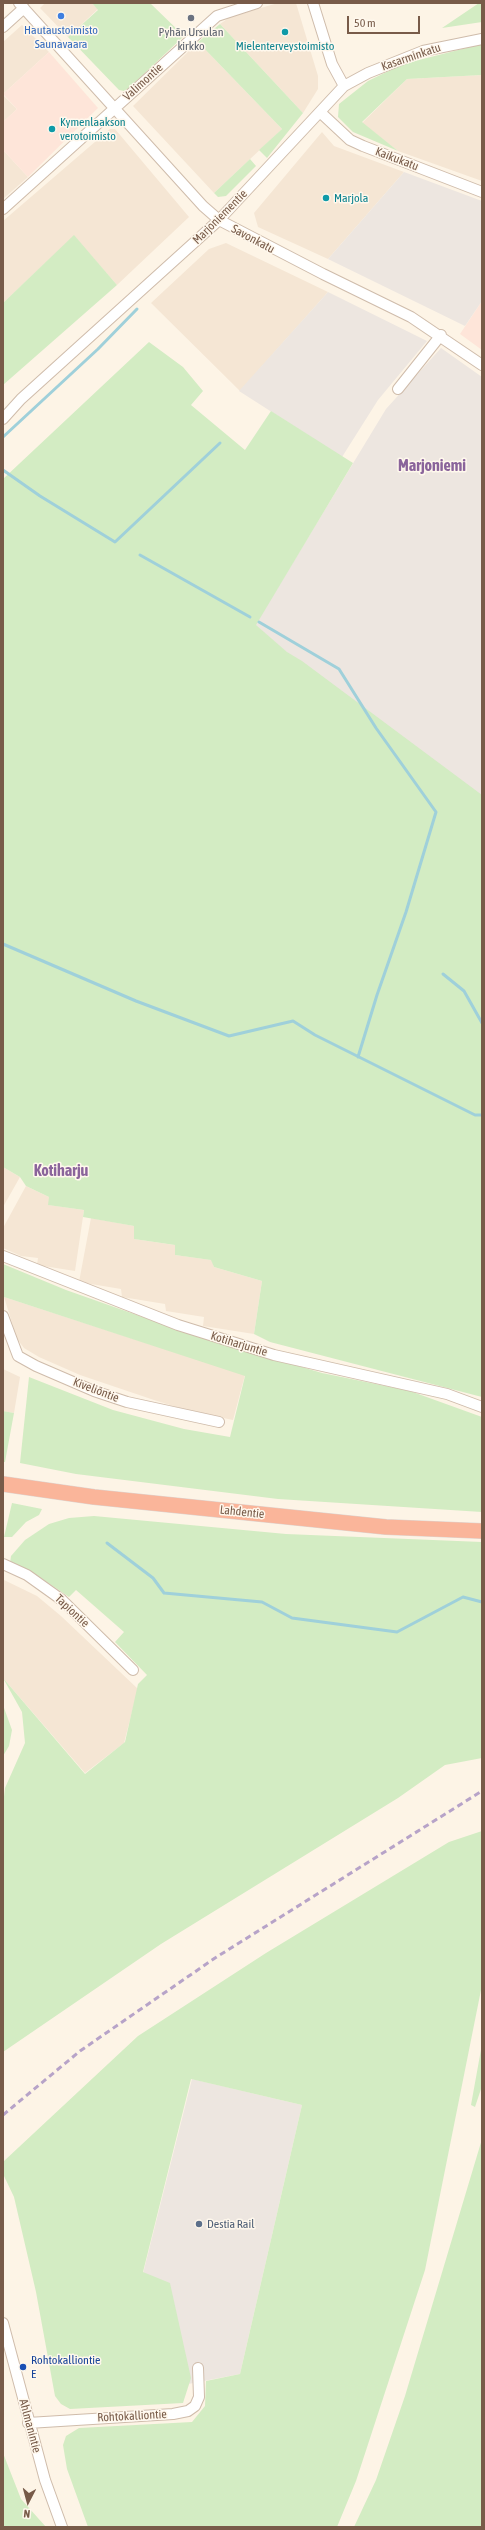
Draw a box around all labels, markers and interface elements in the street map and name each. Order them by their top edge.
scale bar [349,8,422,34]
marker: Hautaustoimisto Saunavaara [56,11,66,21]
marker: Pyhän Ursulan kirkko [186,13,196,23]
text: 50 m [354,16,376,30]
place label: Hautaustoimisto Saunavaara [24,23,98,51]
place label: Pyhän Ursulan kirkko [159,25,223,53]
marker: Mielenterveystoimisto [280,27,290,37]
place label: Mielenterveystoimisto [236,39,334,53]
street label: Kasarminkatu [379,40,443,74]
street label: Valimontie [120,60,166,104]
place label: Kymenlaakson verotoimisto [60,115,126,143]
marker: Kymenlaakson verotoimisto [47,124,57,134]
street label: Kaikukatu [373,144,421,174]
street label: Marjoniementie [190,187,250,247]
place label: Marjola [334,191,368,205]
marker: Marjola [321,193,331,203]
street label: Savonkatu [229,222,277,256]
district label: Marjoniemi [398,456,466,476]
district label: Kotiharju [34,1161,88,1181]
street label: Kotiharjuntie [209,1329,269,1359]
street label: Kiveliöntie [71,1375,121,1405]
street label: Lahdentie [219,1503,265,1521]
street label: Tapiontie [52,1592,92,1630]
place label: Destia Rail [207,2217,254,2231]
marker: Destia Rail [194,2219,204,2229]
place label: Rohtokalliontie E [31,2353,101,2381]
marker: Rohtokalliontie E [18,2362,28,2372]
street label: Ahlmanintie [16,2397,44,2455]
street label: Rohtokalliontie [97,2407,167,2425]
north arrow [8,2482,48,2522]
text: N [23,2508,31,2520]

